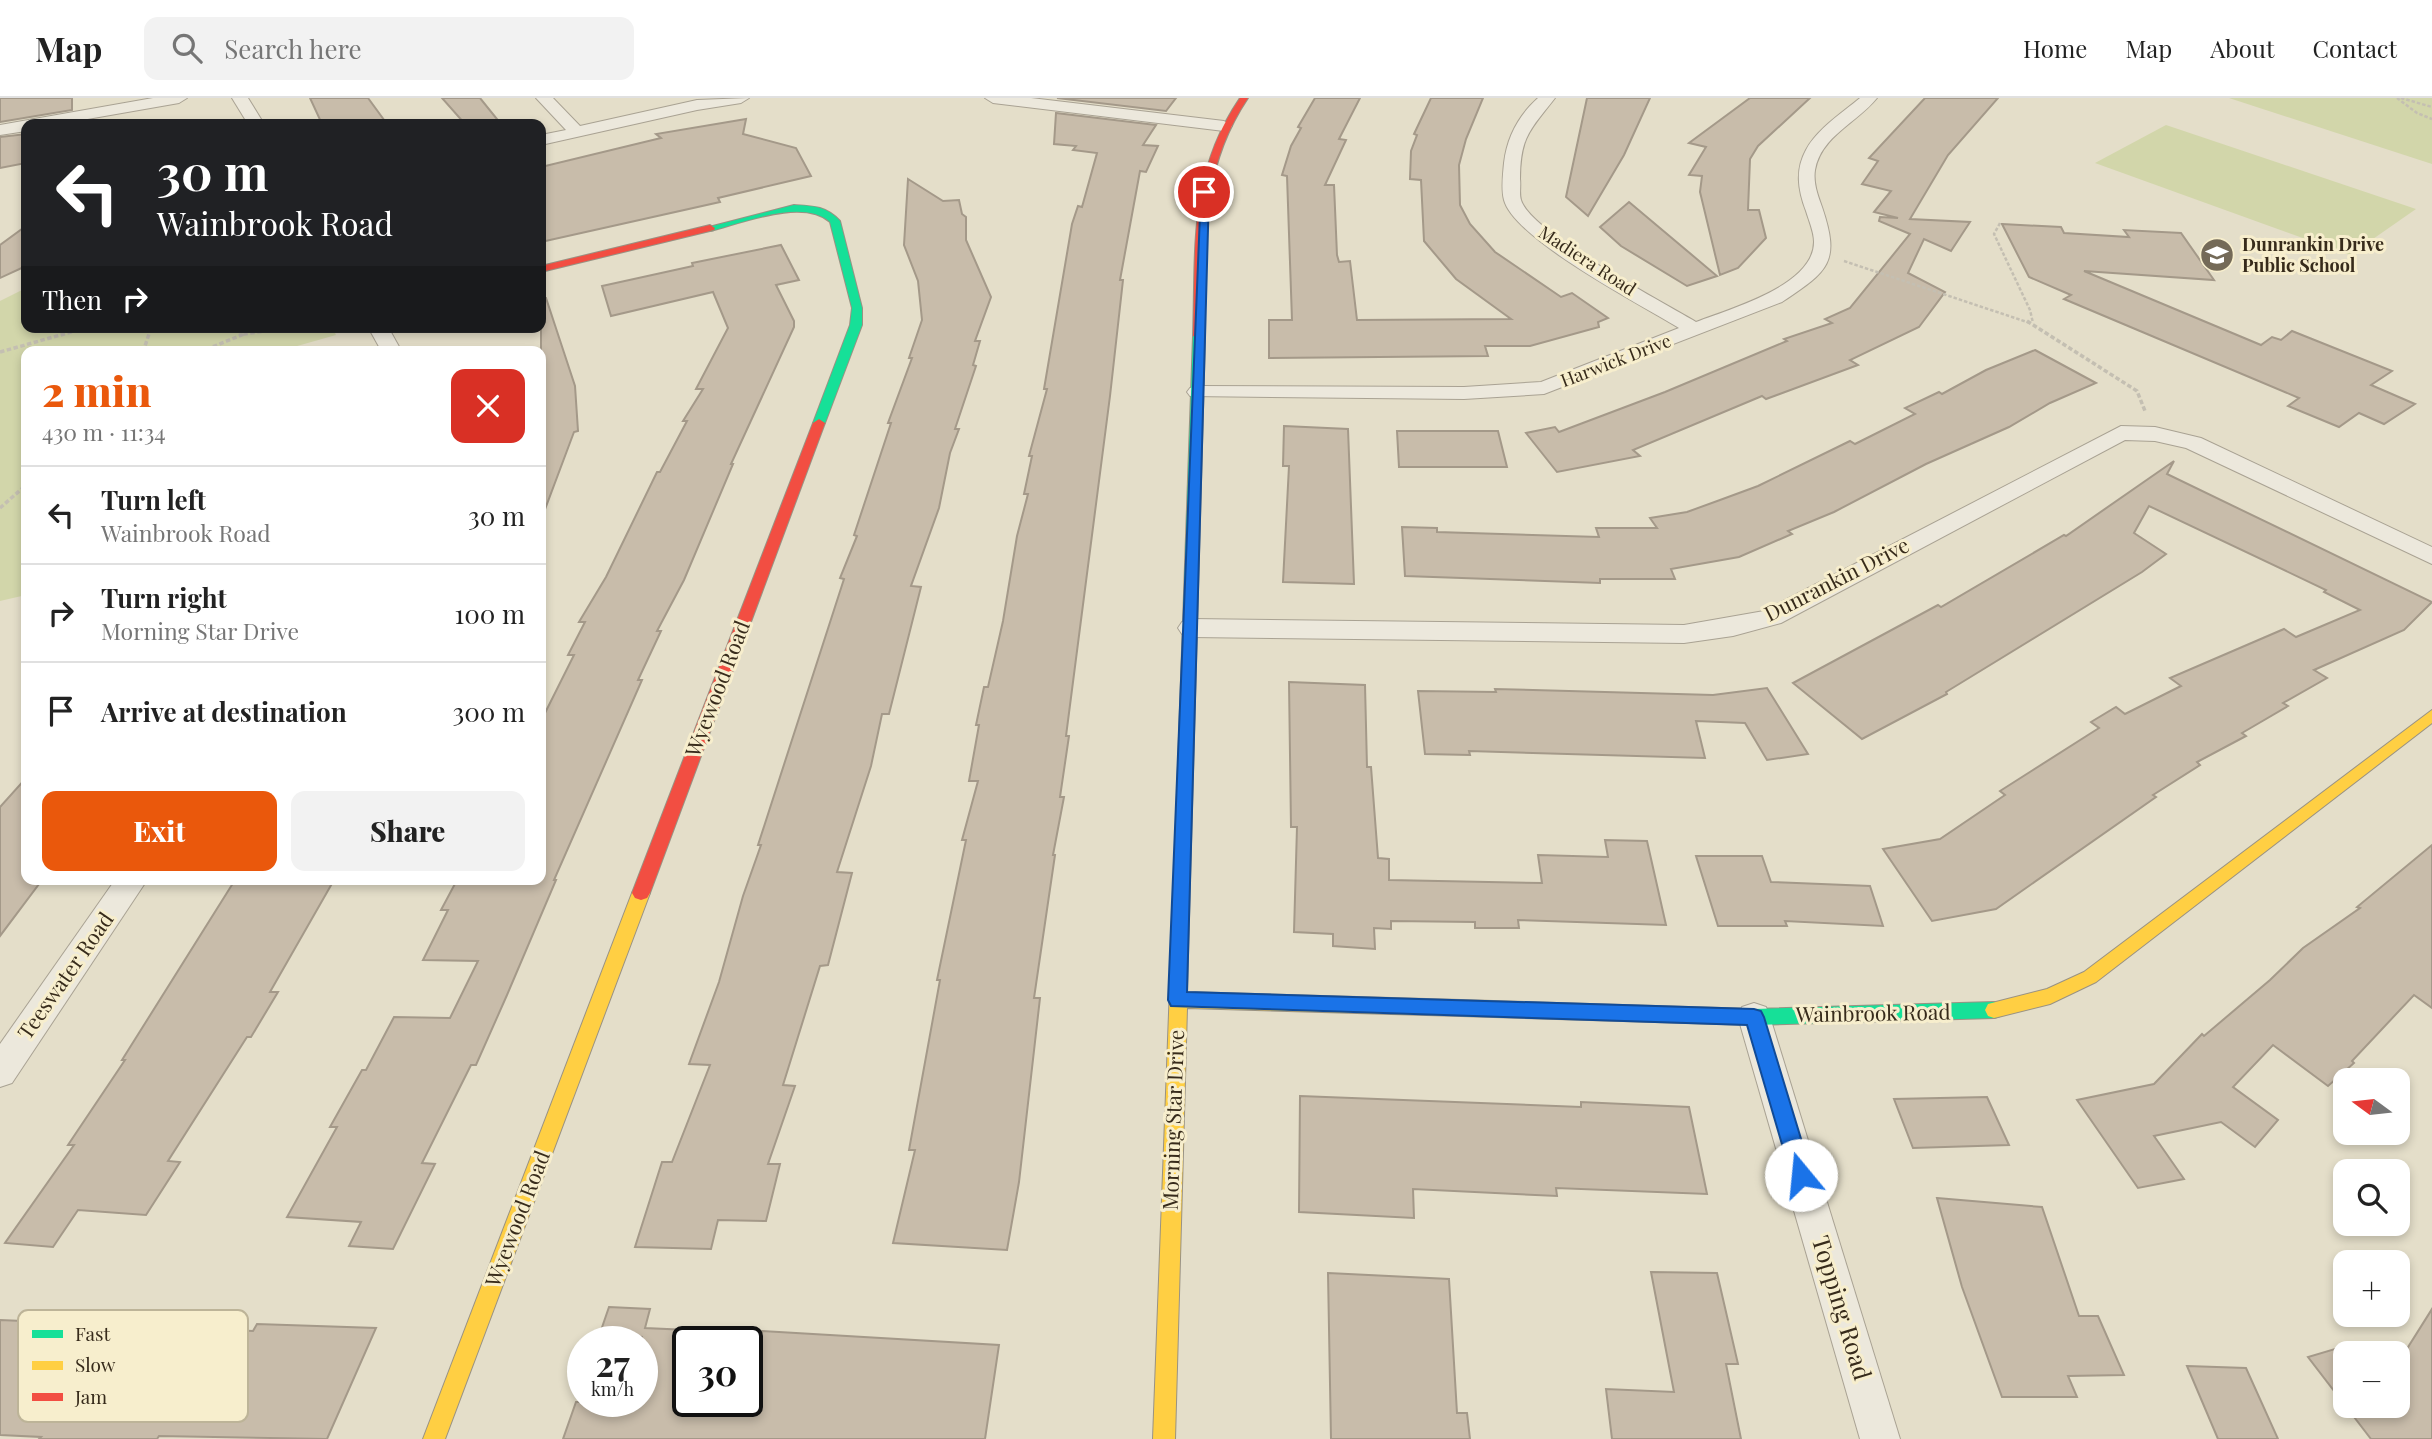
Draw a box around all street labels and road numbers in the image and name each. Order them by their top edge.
street label: Madiera Road [1534,220,1641,301]
street label: Harwick Drive [1557,328,1674,392]
street label: Dunrankin Drive [1759,530,1913,627]
street label: Wyewood Road [677,616,755,761]
street label: Teeswater Road [10,906,119,1044]
street label: Wainbrook Road [1794,997,1951,1027]
street label: Morning Star Drive [1155,1029,1189,1211]
street label: Wyewood Road [477,1146,555,1291]
street label: Topping Road [1806,1231,1880,1384]

